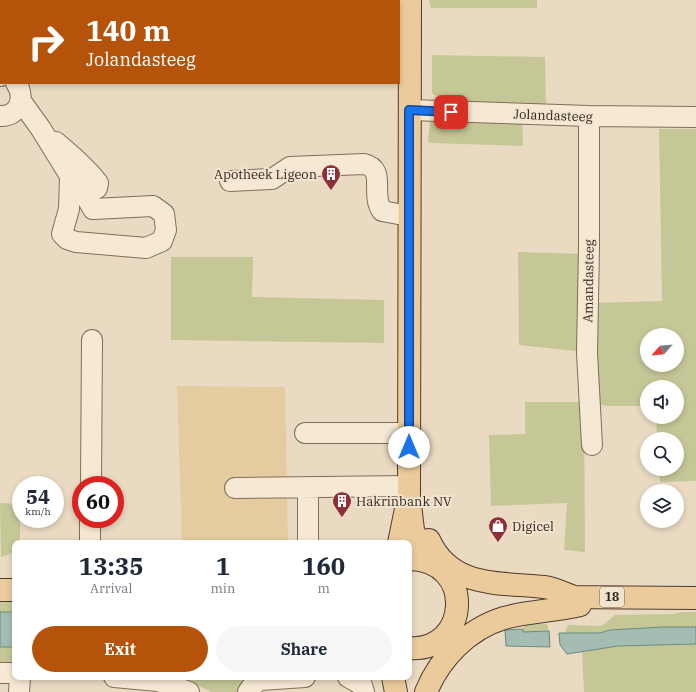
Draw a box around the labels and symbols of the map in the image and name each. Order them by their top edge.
pin [434,95,468,129]
street label: Jolandasteeg [513,106,593,125]
building icon: Apotheek Ligeon [320,163,342,191]
place label: Apotheek Ligeon [214,166,317,183]
street label: Amandasteeg [579,239,598,323]
north arrow [640,328,684,372]
position arrow [388,426,430,468]
speed limit sign: 60 [72,476,124,528]
building icon: Hakrinbank NV [331,490,353,518]
place label: Hakrinbank NV [356,493,452,510]
shop icon: Digicel [487,515,509,543]
place label: Digicel [512,518,554,535]
road number: 18 [600,587,624,607]

